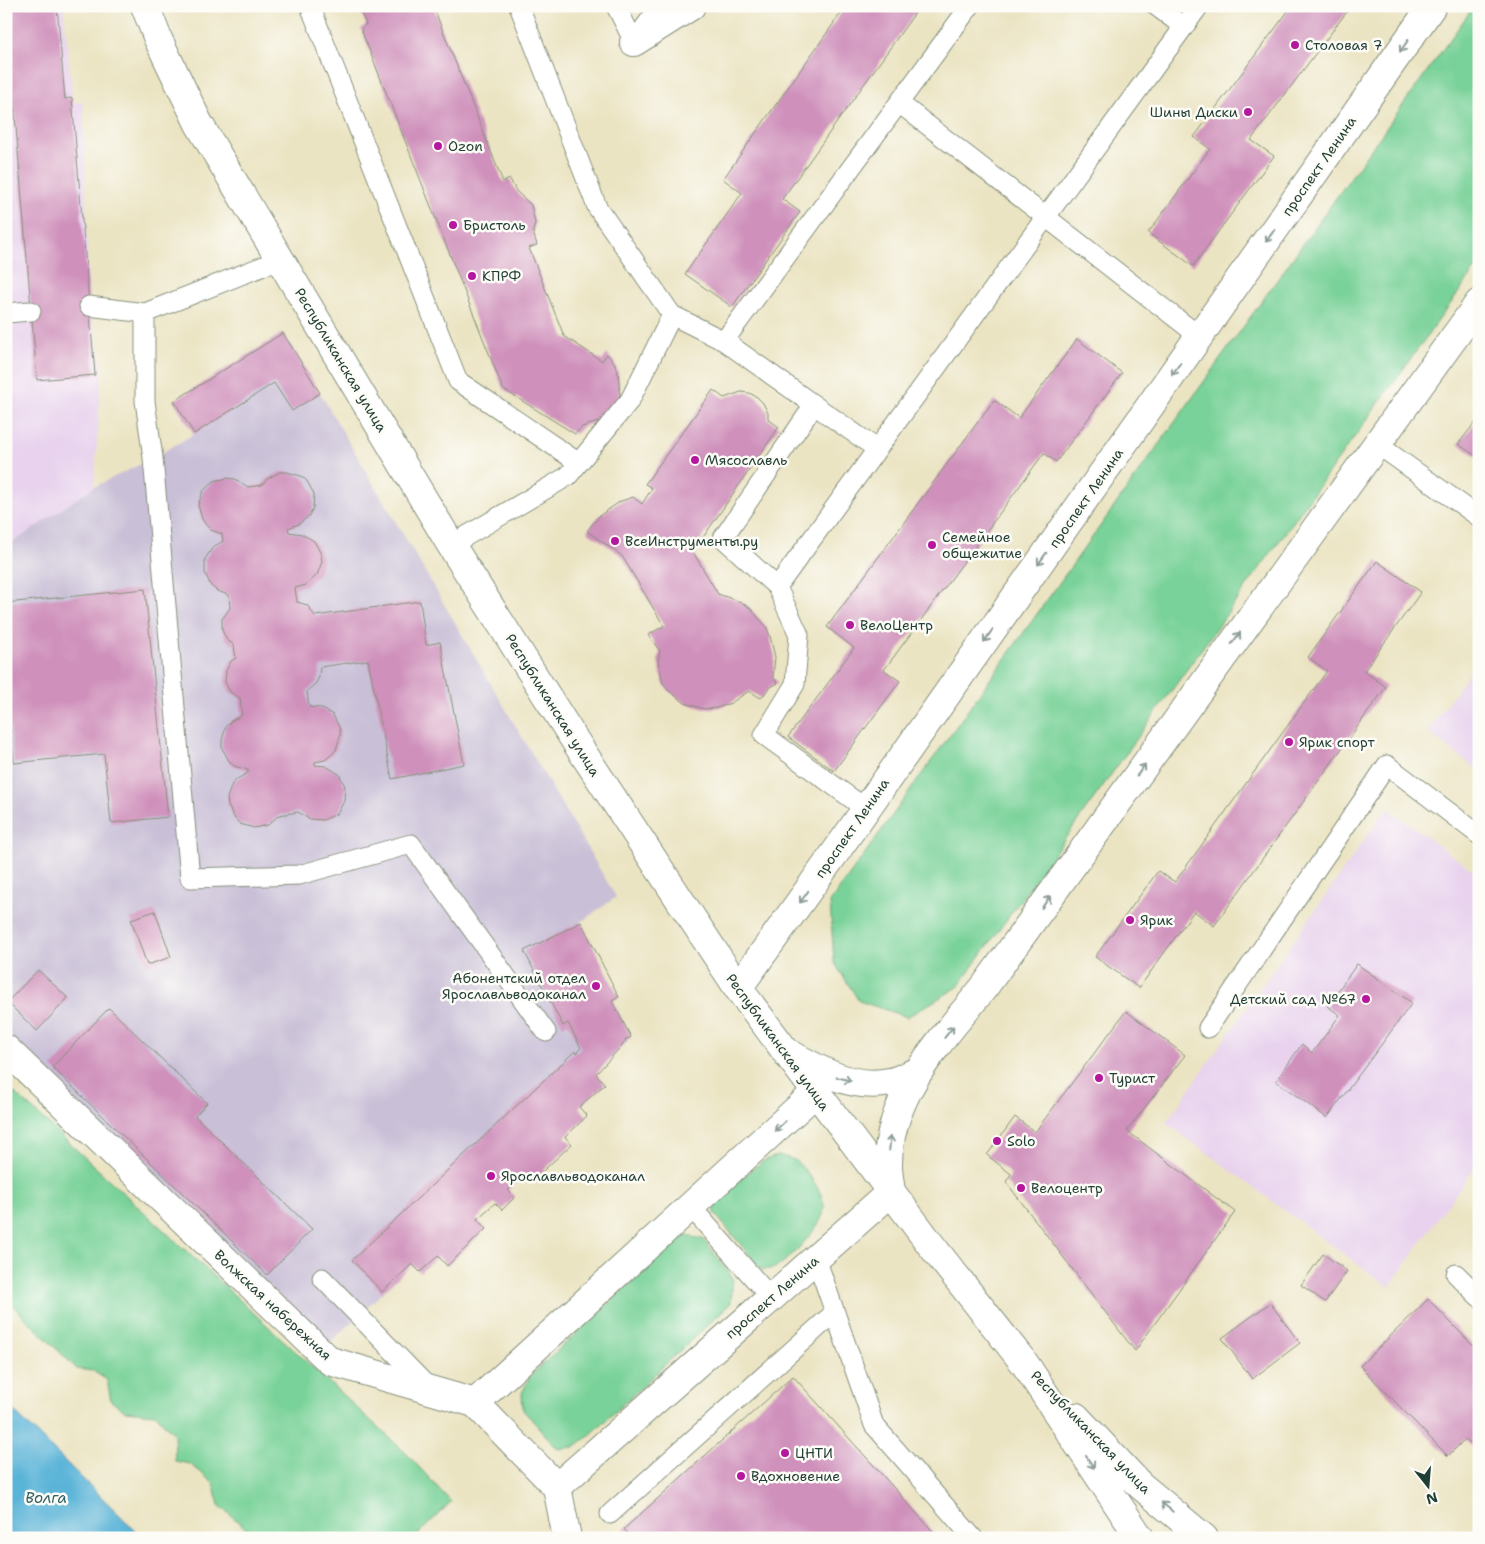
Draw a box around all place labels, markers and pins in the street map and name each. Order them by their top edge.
place label: Столовая 7 [1305,36,1383,54]
marker: Столовая 7 [1289,39,1301,51]
place label: Шины Диски [1150,103,1238,121]
marker: Шины Диски [1242,106,1254,118]
place label: Ozon [448,137,483,155]
marker: Ozon [432,140,444,152]
place label: Бристоль [463,216,526,234]
marker: Бристоль [447,219,459,231]
place label: КПРФ [482,267,521,285]
marker: КПРФ [466,270,478,282]
place label: Мясославль [705,451,787,469]
marker: Мясославль [689,454,701,466]
place label: Семейное общежитие [942,528,1022,562]
place label: ВсеИнструменты.ру [625,532,758,550]
marker: ВсеИнструменты.ру [609,535,621,547]
marker: Семейное общежитие [926,539,938,551]
place label: ВелоЦентр [860,616,933,634]
marker: ВелоЦентр [844,619,856,631]
place label: Ярик спорт [1299,733,1375,751]
marker: Ярик спорт [1283,736,1295,748]
place label: Ярик [1140,911,1174,929]
marker: Ярик [1124,914,1136,926]
place label: Абонентский отдел Ярославльводоканал [442,969,586,1003]
marker: Абонентский отдел Ярославльводоканал [590,980,602,992]
place label: Детский сад №67 [1230,990,1356,1008]
marker: Детский сад №67 [1360,993,1372,1005]
place label: Турист [1109,1069,1156,1087]
marker: Турист [1093,1072,1105,1084]
place label: Solo [1007,1132,1036,1150]
marker: Solo [991,1135,1003,1147]
place label: Ярославльводоканал [501,1167,645,1185]
marker: Ярославльводоканал [485,1170,497,1182]
place label: Велоцентр [1031,1179,1103,1197]
marker: Велоцентр [1015,1182,1027,1194]
place label: ЦНТИ [795,1444,833,1462]
marker: ЦНТИ [779,1447,791,1459]
place label: Вдохновение [751,1467,840,1485]
marker: Вдохновение [735,1470,747,1482]

